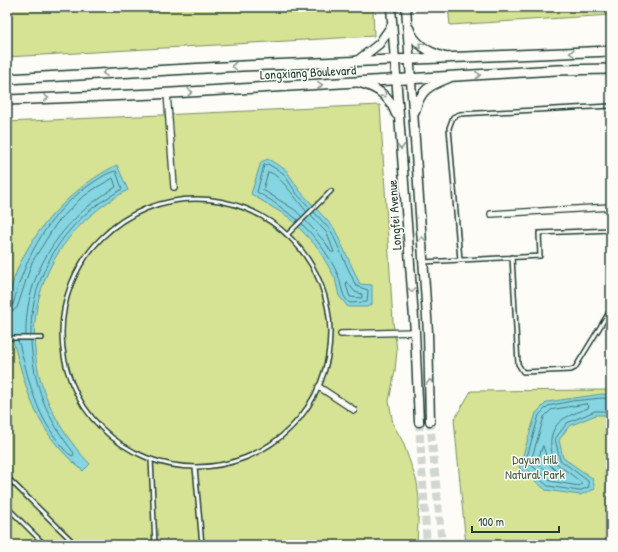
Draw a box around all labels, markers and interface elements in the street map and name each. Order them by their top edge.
one-way arrow [419,42,426,49]
one-way arrow [569,48,575,57]
street label: Longxiang Boulevard [259,60,357,84]
one-way arrow [231,62,237,70]
one-way arrow [101,69,108,78]
one-way arrow [475,71,481,79]
one-way arrow [317,80,323,89]
one-way arrow [187,88,193,96]
one-way arrow [379,90,387,98]
one-way arrow [43,94,49,103]
one-way arrow [396,144,405,150]
street label: Longfei Avenue [383,179,405,251]
one-way arrow [417,236,426,242]
one-way arrow [408,287,417,293]
one-way arrow [426,379,434,385]
park label: Dayun Hill Natural Park [505,450,566,483]
scale bar [472,508,559,534]
text: 100 m [478,513,504,530]

